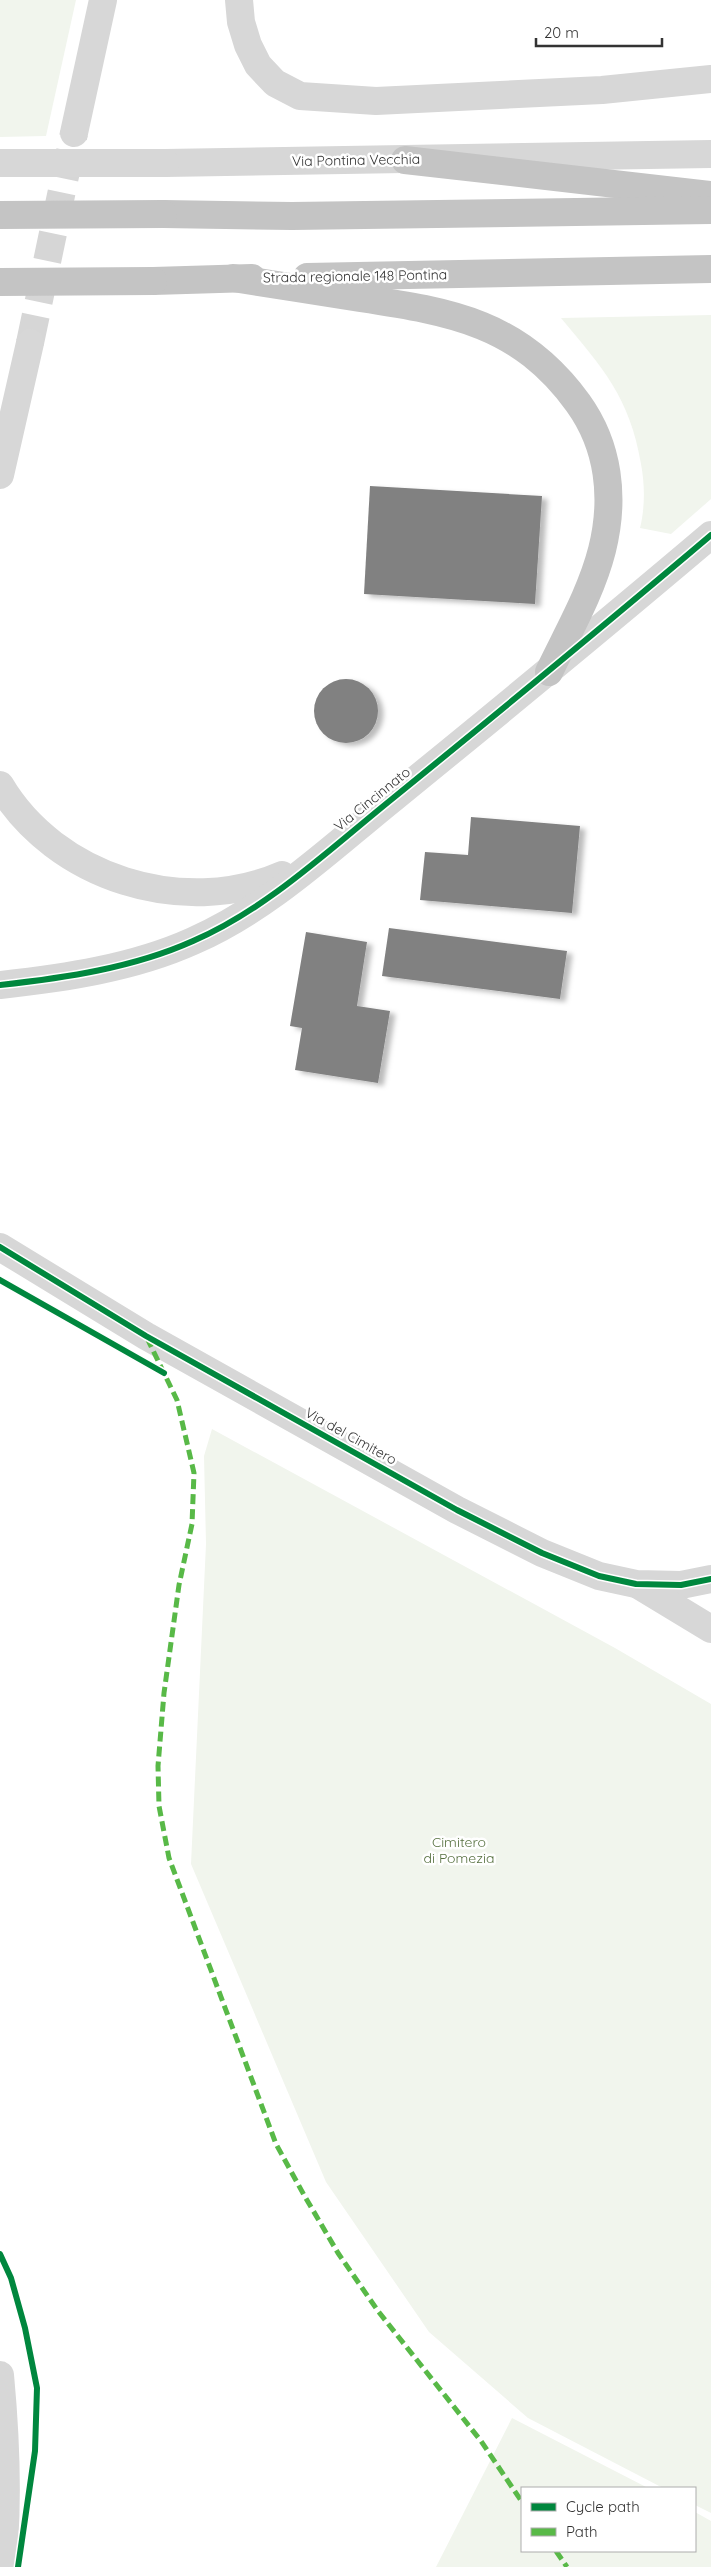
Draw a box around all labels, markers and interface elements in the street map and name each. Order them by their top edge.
scale bar [536,15,662,47]
text: 20 m [544,23,579,42]
street label: Via Pontina Vecchia [292,150,420,170]
street label: Strada regionale 148 Pontina [263,265,447,287]
street label: Via Cincinnato [330,763,414,835]
street label: Via del Cimitero [302,1403,400,1469]
park label: Cimitero di Pomezia [424,1833,494,1867]
legend [521,2487,696,2552]
text: Cycle path [566,2497,640,2516]
text: Path [566,2522,598,2541]

